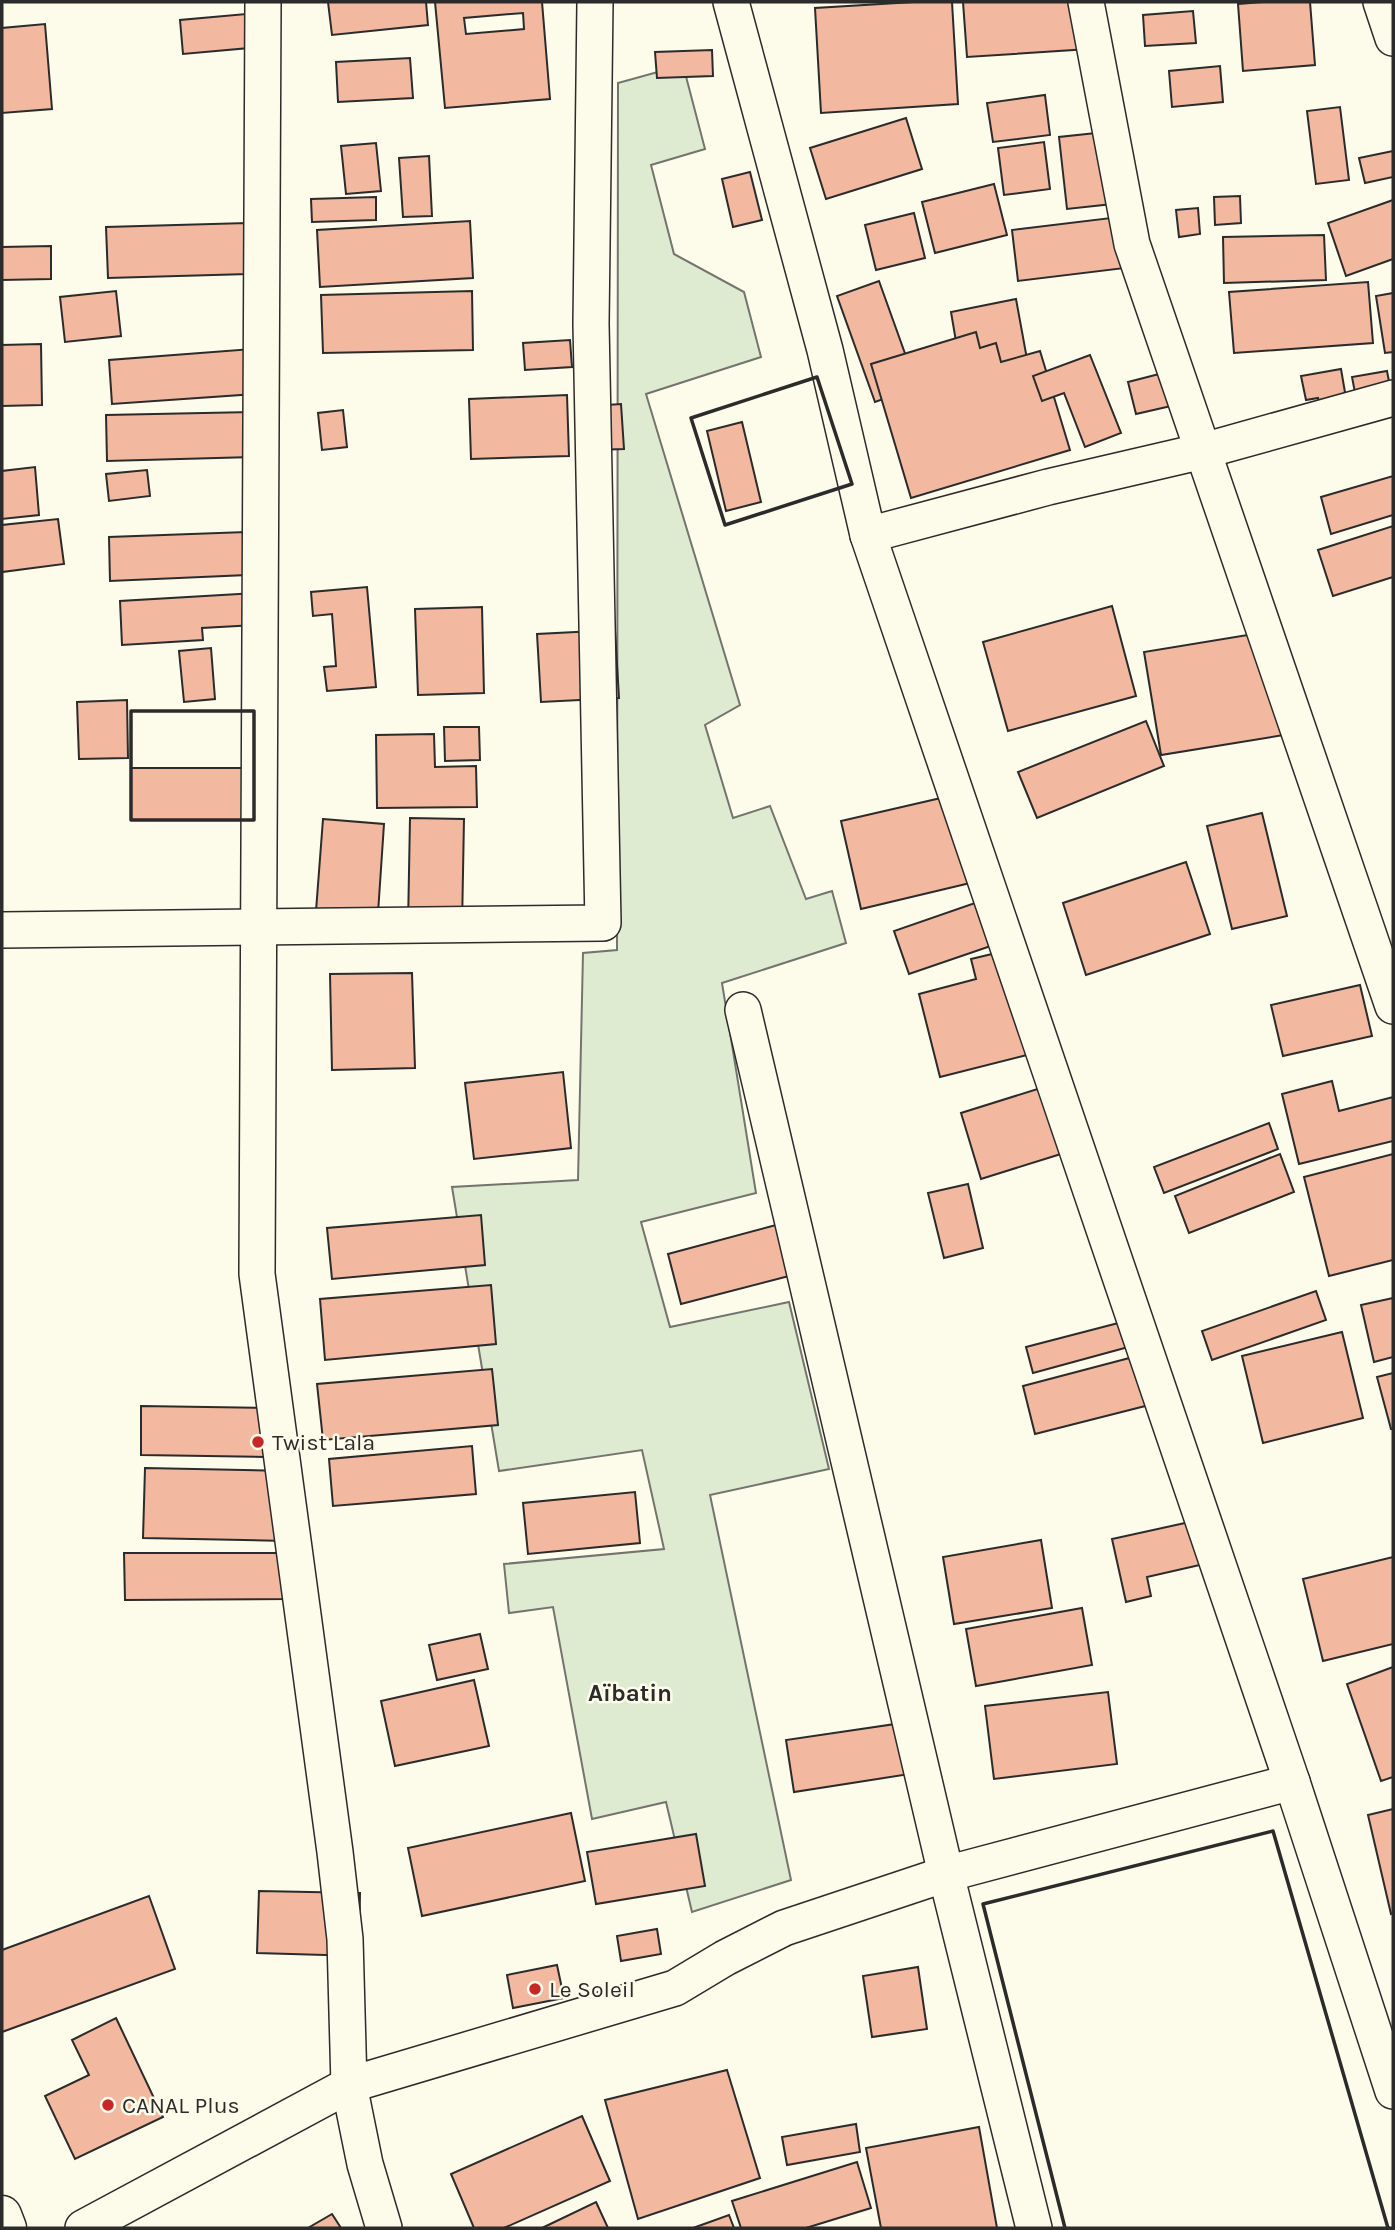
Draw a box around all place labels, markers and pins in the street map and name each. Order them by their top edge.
place label: Twist Lala [272,1429,375,1456]
marker: Twist Lala [250,1434,266,1450]
place label: Le Soleil [549,1976,635,2003]
marker: Le Soleil [527,1981,543,1997]
place label: CANAL Plus [122,2092,240,2119]
marker: CANAL Plus [100,2097,116,2113]

